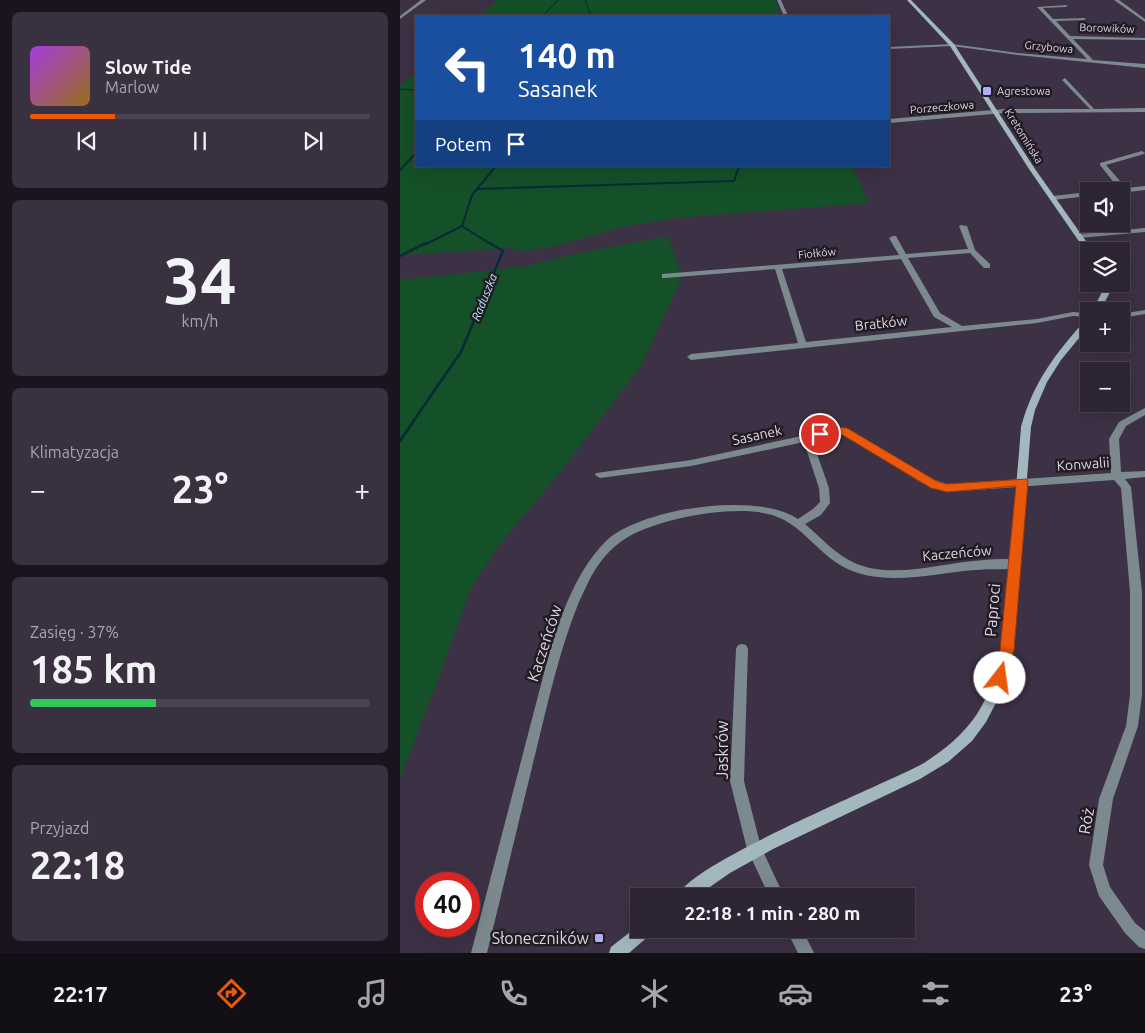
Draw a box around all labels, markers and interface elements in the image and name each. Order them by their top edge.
street label: Borowików [1079,21,1135,35]
icon: left [435,35,500,100]
text: 140 m [518,35,616,75]
street label: Grzybowa [1024,39,1074,55]
text: Slow Tide [105,56,192,78]
text: Sasanek [518,76,598,101]
text: Marlow [105,78,159,96]
marker: Agrestowa [981,85,993,97]
place label: Agrestowa [997,85,1050,97]
street label: Porzeczkowa [909,98,975,116]
street label: Kretomińska [1002,106,1046,166]
icon: previous [73,127,101,155]
icon: pause [186,127,214,155]
icon: next [299,127,327,155]
icon: arrive [502,130,530,158]
text: Potem [435,133,492,155]
map controls [1080,182,1130,412]
button: sound [1080,182,1130,232]
button: layers [1080,242,1130,292]
text: 34 [163,243,237,316]
street label: Fiołków [797,245,837,261]
water label: Raduszka [469,271,500,322]
button: + [1080,302,1130,352]
text: km/h [182,312,218,330]
street label: Bratków [854,312,908,334]
button: − [1080,362,1130,412]
pin [799,413,841,455]
icon: arrive [806,420,834,448]
street label: Sasanek [731,422,783,448]
text: Klimatyzacja [30,443,119,461]
street label: Konwalii [1056,454,1110,474]
text: 23° [172,468,228,510]
text: − [30,474,46,505]
text: + [354,474,370,505]
street label: Kaczeńców [922,542,993,564]
street label: Paproci [981,582,1003,638]
street label: Kaczeńców [523,602,565,684]
text: Zasięg · 37% [30,623,119,641]
text: 185 km [30,648,157,690]
position arrow [973,651,1025,703]
street label: Jaskrów [713,720,731,779]
street label: Róż [1075,806,1097,836]
text: Przyjazd [30,819,89,837]
text: 22:18 [30,844,125,886]
speed limit sign: 40 [415,872,480,937]
text: 22:18 · 1 min · 280 m [685,902,860,924]
place label: Słoneczników [492,929,590,947]
marker: Słoneczników [593,932,605,944]
icon: directions [214,976,249,1011]
icon: music [355,976,390,1011]
icon: phone [496,976,531,1011]
icon: climate [637,976,672,1011]
icon: car [778,976,813,1011]
icon: filters [918,976,953,1011]
text: 22:17 [53,981,108,1006]
text: 23° [1059,981,1092,1006]

